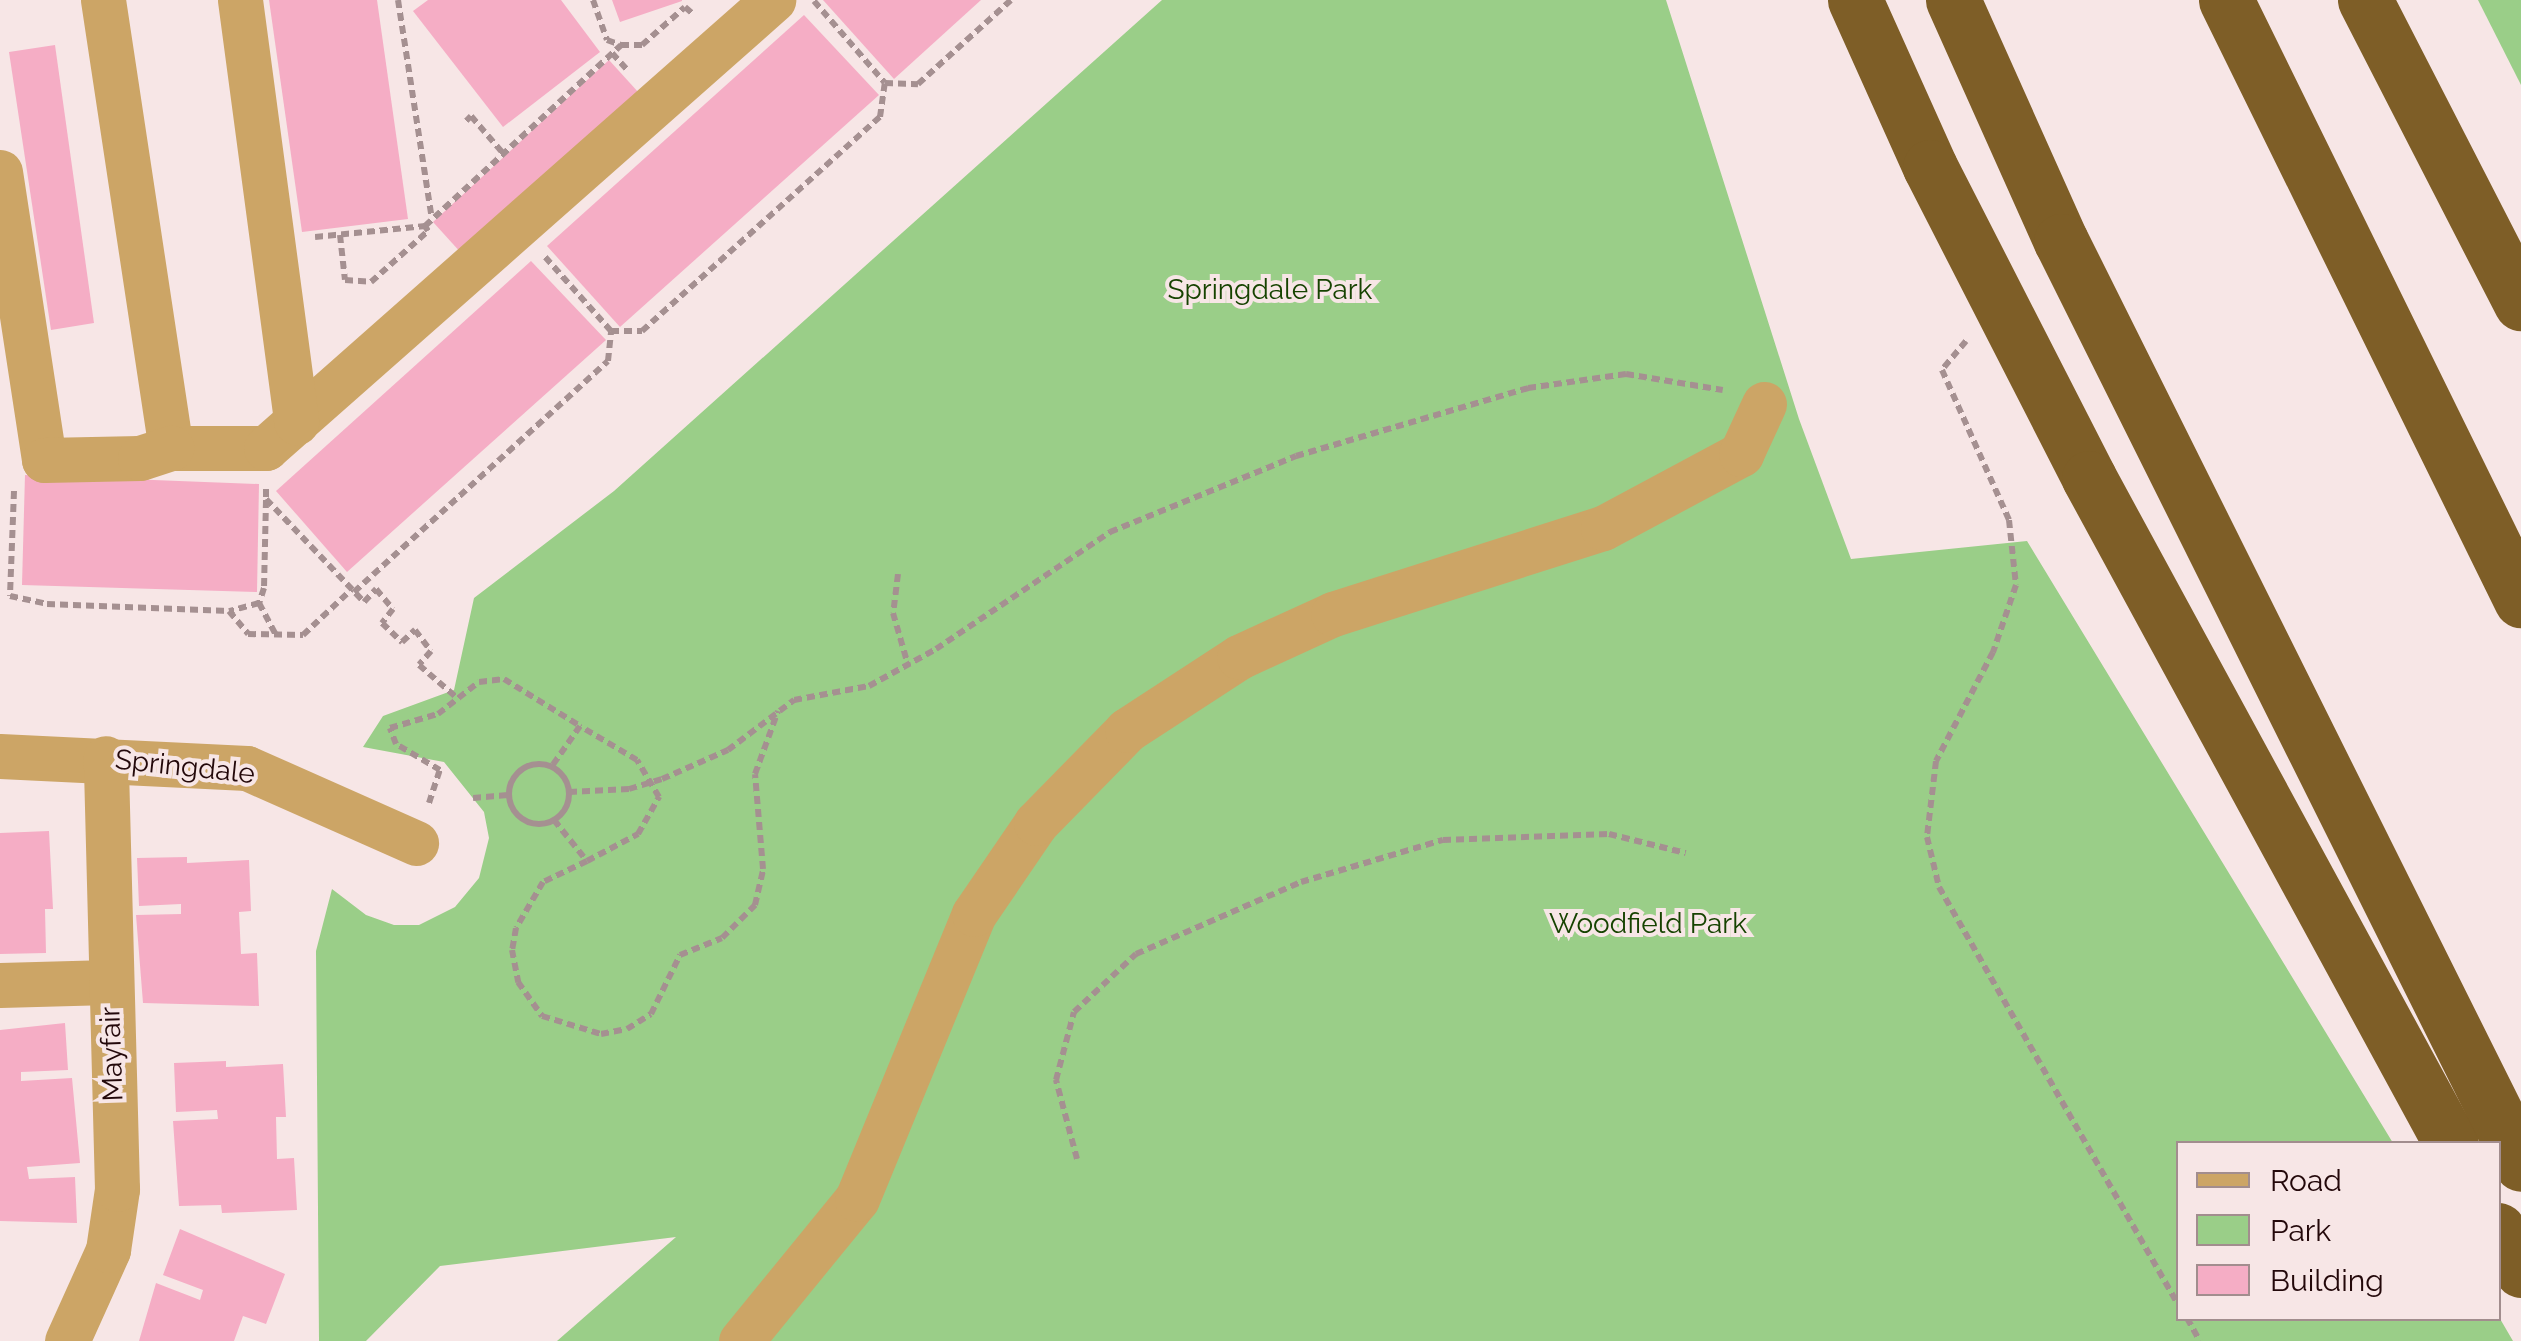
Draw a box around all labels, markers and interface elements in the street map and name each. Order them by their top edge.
park label: Springdale Park [1168,273,1372,307]
street label: Springdale [113,743,257,791]
park label: Woodfield Park [1549,907,1747,941]
street label: Mayfair [94,1006,130,1102]
legend [2176,1141,2501,1321]
text: Road [2270,1163,2342,1198]
text: Park [2270,1213,2331,1248]
text: Building [2270,1263,2384,1298]

